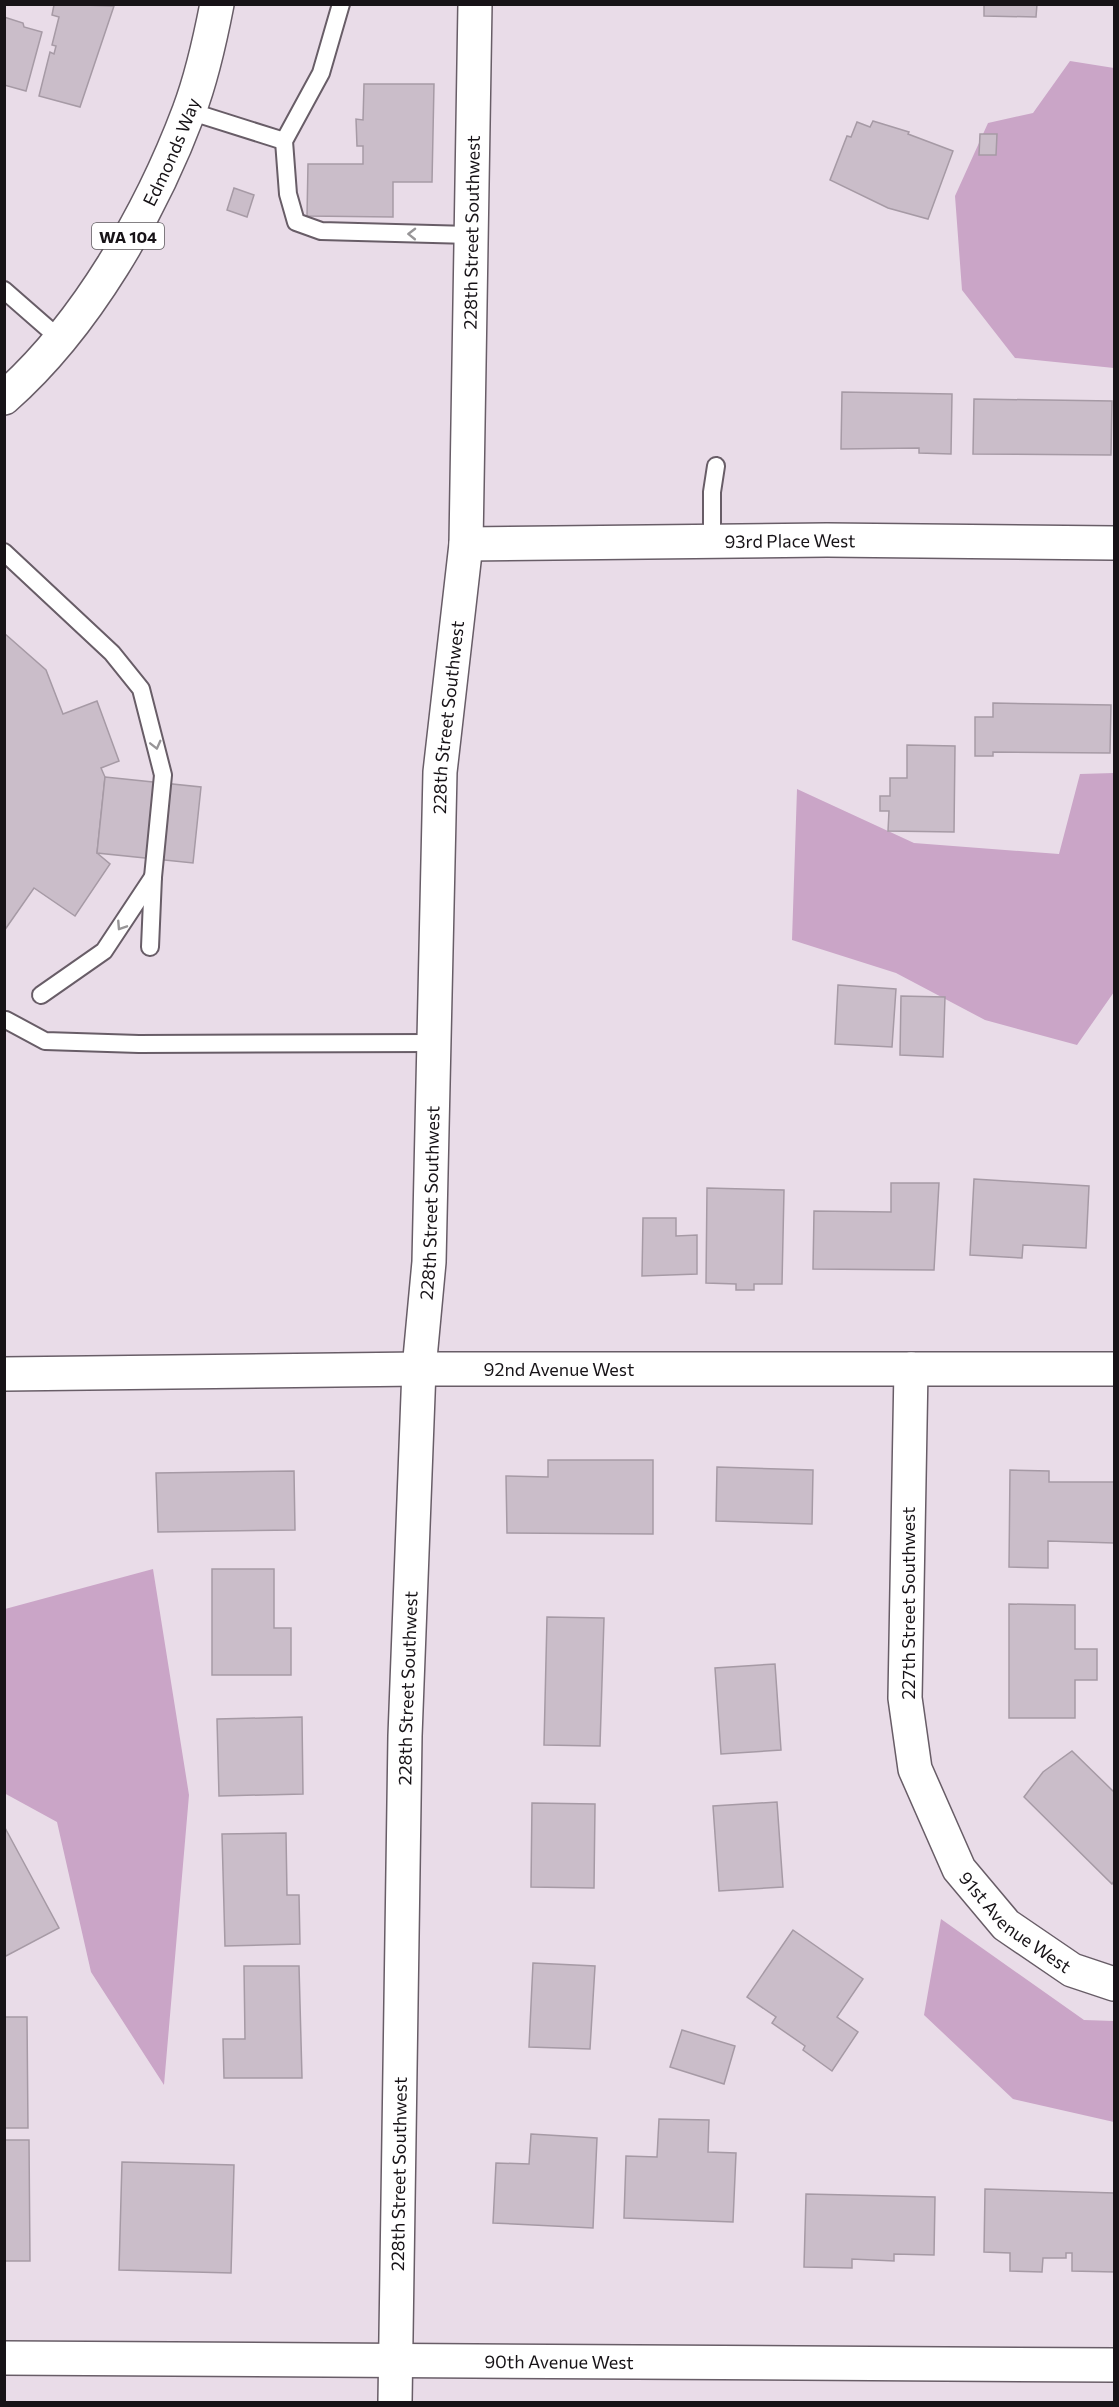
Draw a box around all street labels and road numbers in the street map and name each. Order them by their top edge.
street label: Edmonds Way [138,95,204,210]
street label: 228th Street Southwest [459,135,484,330]
road number: WA 104 [92,223,164,249]
street label: 93rd Place West [724,529,856,552]
street label: 228th Street Southwest [428,619,468,814]
street label: 228th Street Southwest [415,1105,444,1301]
street label: 92nd Avenue West [484,1358,634,1380]
street label: 227th Street Southwest [897,1507,919,1699]
street label: 228th Street Southwest [393,1591,422,1785]
street label: 91st Avenue West [955,1867,1075,1977]
street label: 228th Street Southwest [386,2077,411,2271]
street label: 90th Avenue West [484,2350,634,2373]

